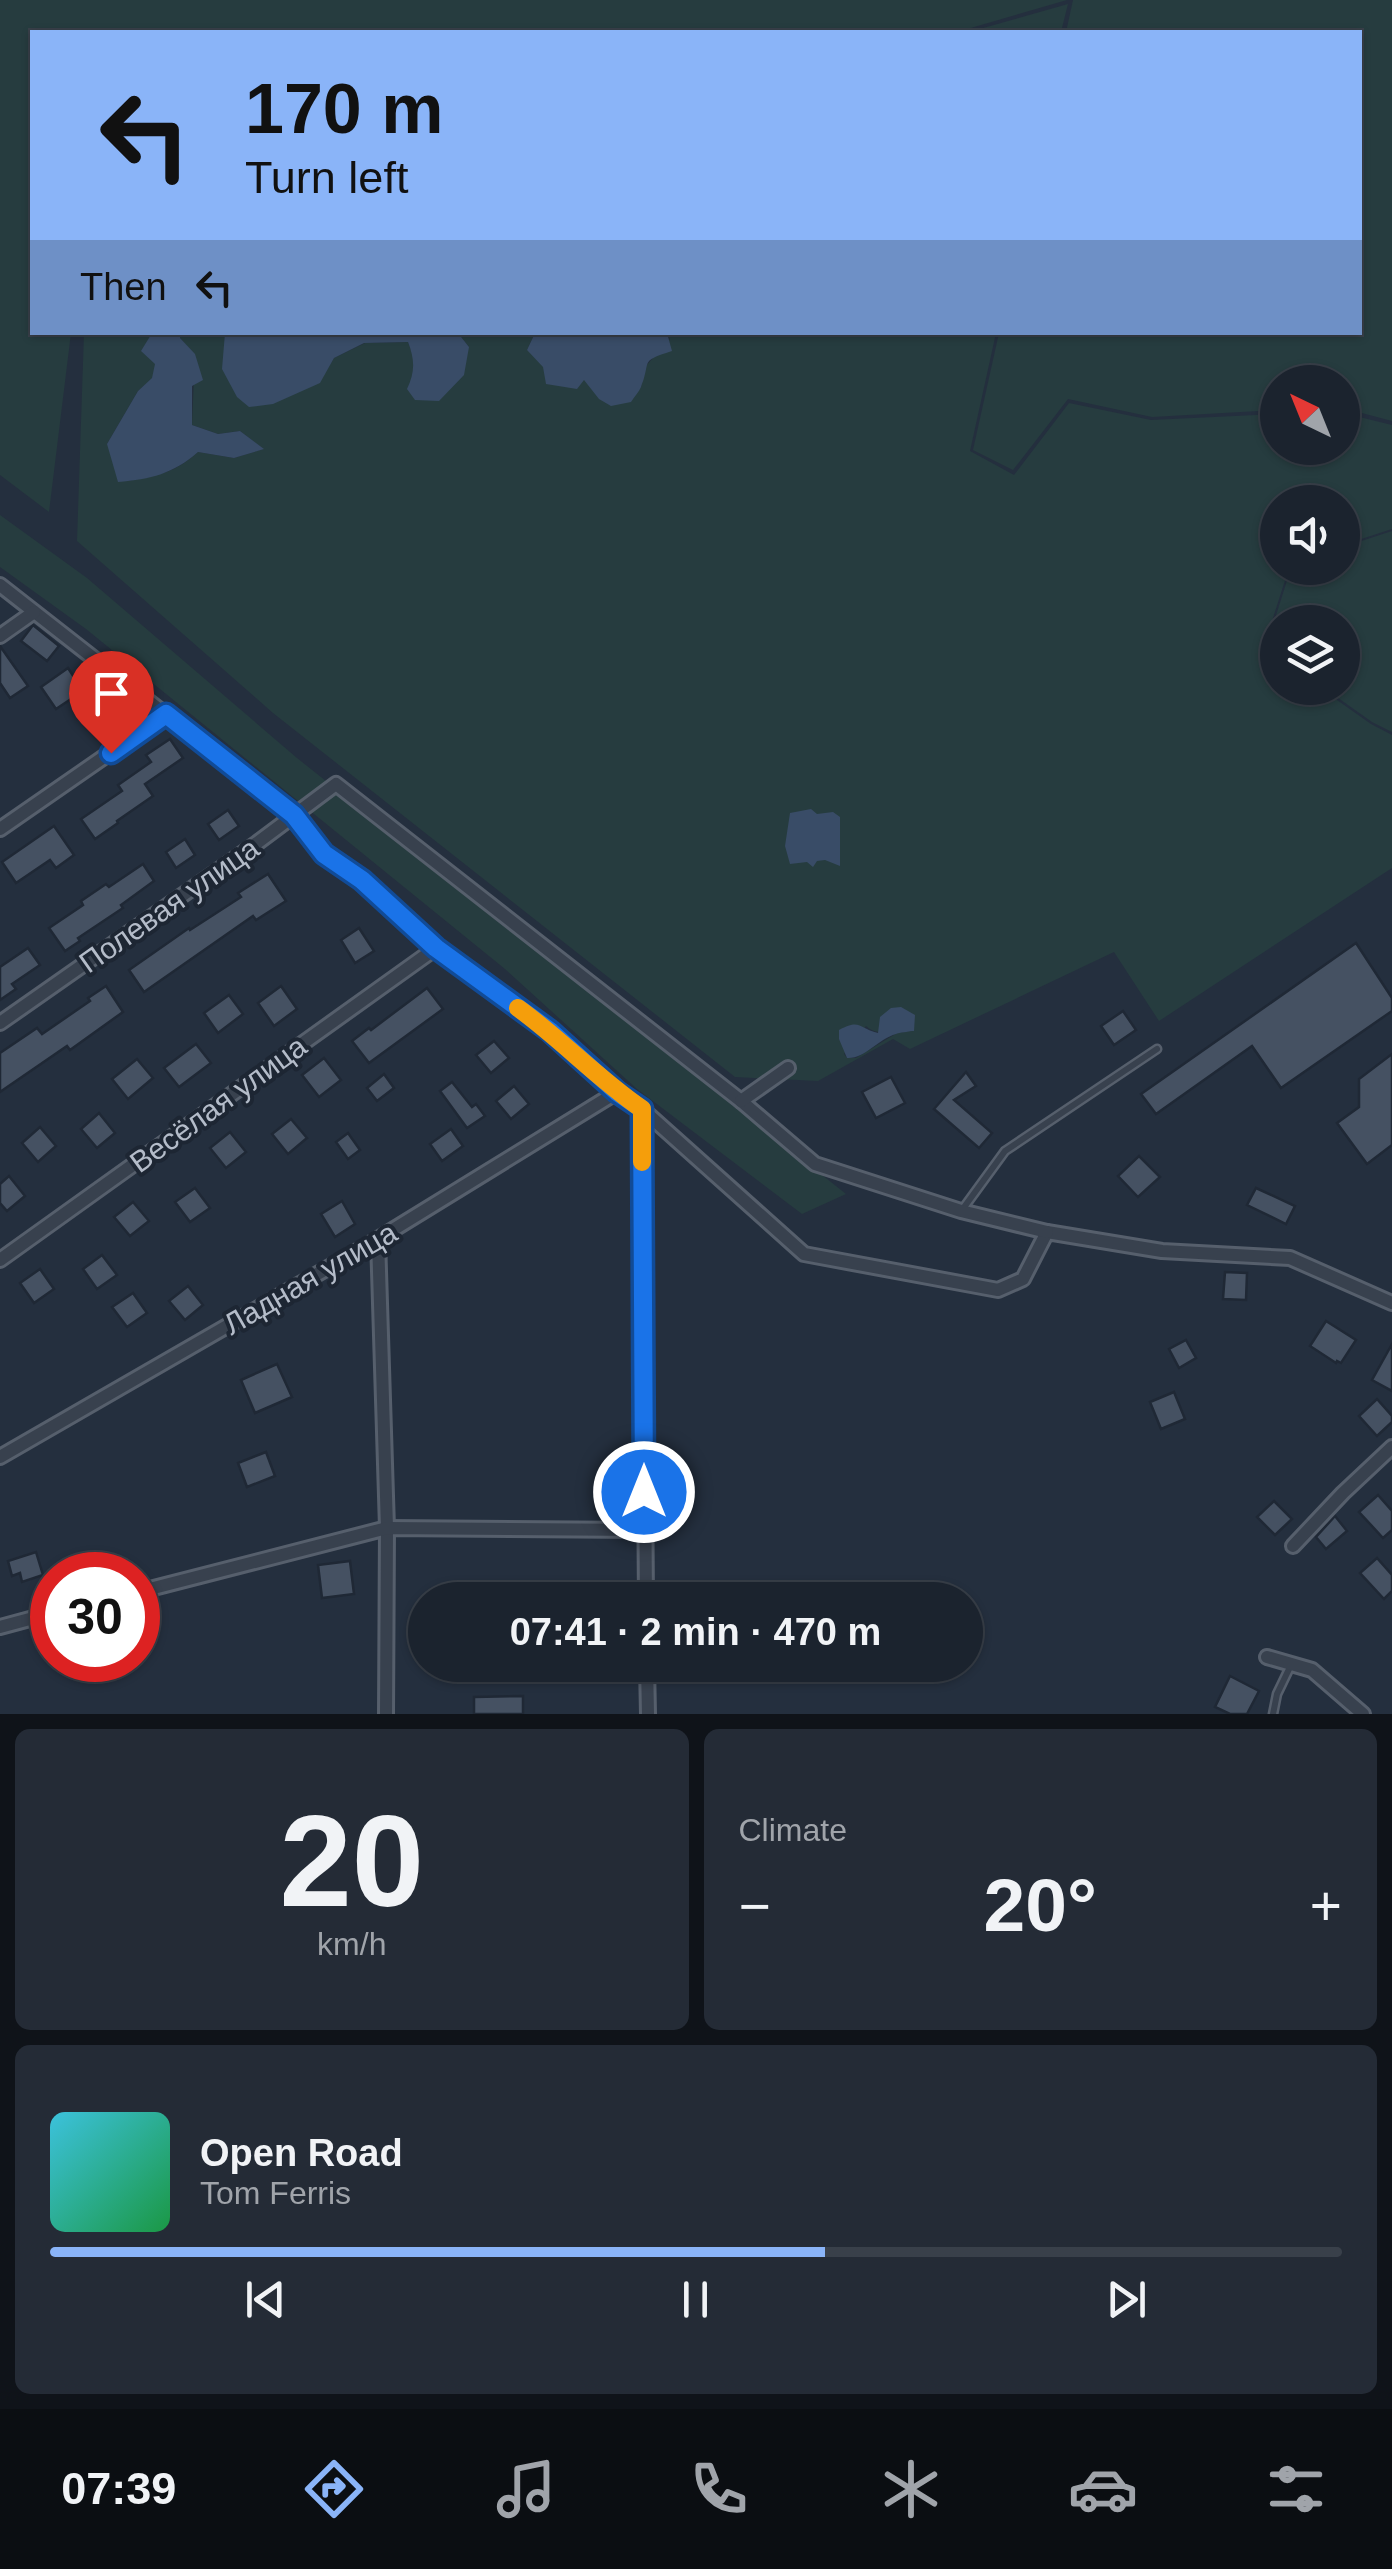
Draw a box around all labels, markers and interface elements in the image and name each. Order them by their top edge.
icon: left [80,70,210,200]
text: 170 m [245,70,443,148]
text: Turn left [245,152,408,203]
icon: left [187,260,242,315]
text: Then [80,266,167,308]
north arrow [1260,365,1360,465]
map controls [1260,365,1360,705]
button: sound [1260,485,1360,585]
button: layers [1260,605,1360,705]
pin [69,651,154,754]
icon: arrive [84,666,139,721]
street label: Полевая улица [73,831,265,979]
street label: Весёлая улица [124,1029,313,1179]
street label: Ладная улица [218,1215,403,1341]
position arrow [592,1440,696,1544]
speed limit sign: 30 [30,1552,160,1682]
text: 07:41 · 2 min · 470 m [510,1611,881,1653]
text: 20 [279,1788,424,1934]
text: Climate [739,1812,847,1848]
text: 20° [984,1863,1097,1947]
text: − [739,1875,771,1937]
text: + [1310,1875,1342,1937]
text: km/h [317,1926,386,1962]
text: Open Road [200,2132,403,2174]
text: Tom Ferris [200,2175,351,2211]
icon: previous [238,2272,293,2327]
icon: pause [668,2272,723,2327]
icon: next [1099,2272,1154,2327]
icon: directions [299,2454,369,2524]
icon: music [491,2454,561,2524]
icon: phone [684,2454,754,2524]
icon: climate [876,2454,946,2524]
icon: car [1068,2454,1138,2524]
icon: filters [1261,2454,1331,2524]
text: 07:39 [61,2463,176,2514]

